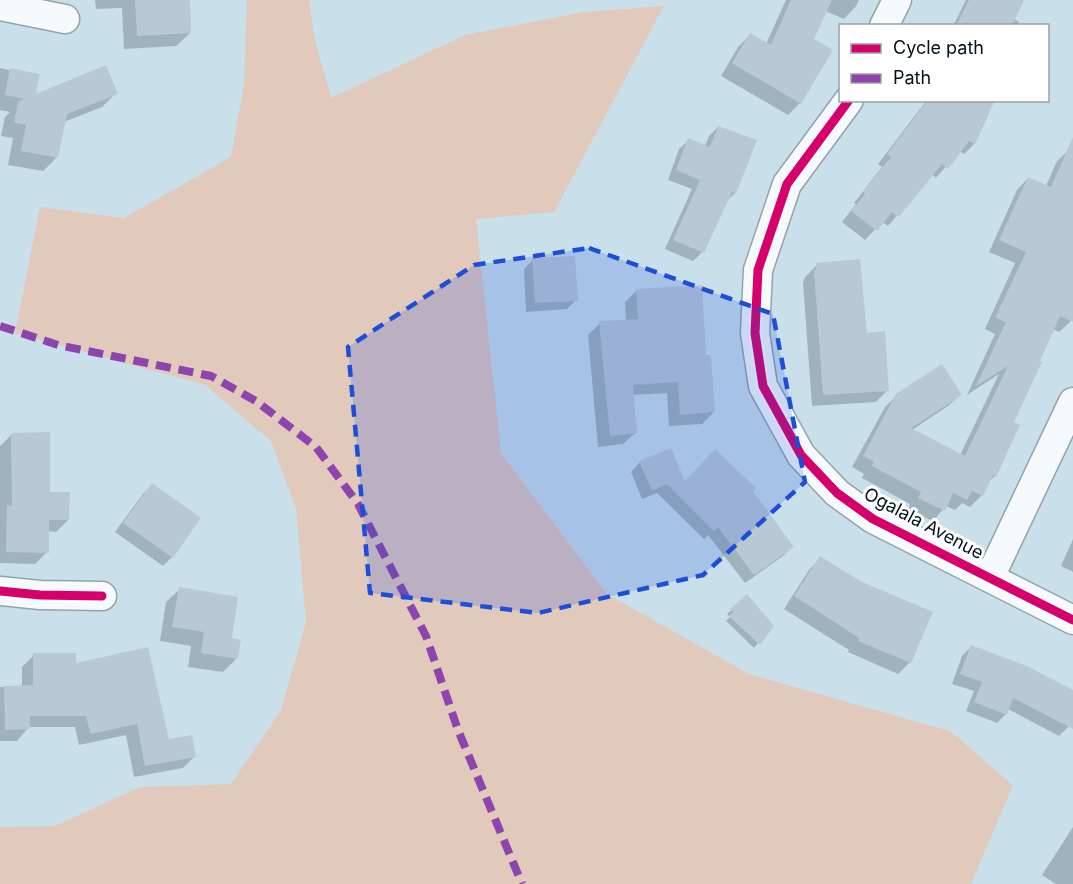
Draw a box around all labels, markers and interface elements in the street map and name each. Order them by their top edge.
legend [839,24,1049,102]
text: Cycle path [893,37,984,58]
text: Path [893,67,931,88]
street label: Ogalala Avenue [861,483,987,563]

